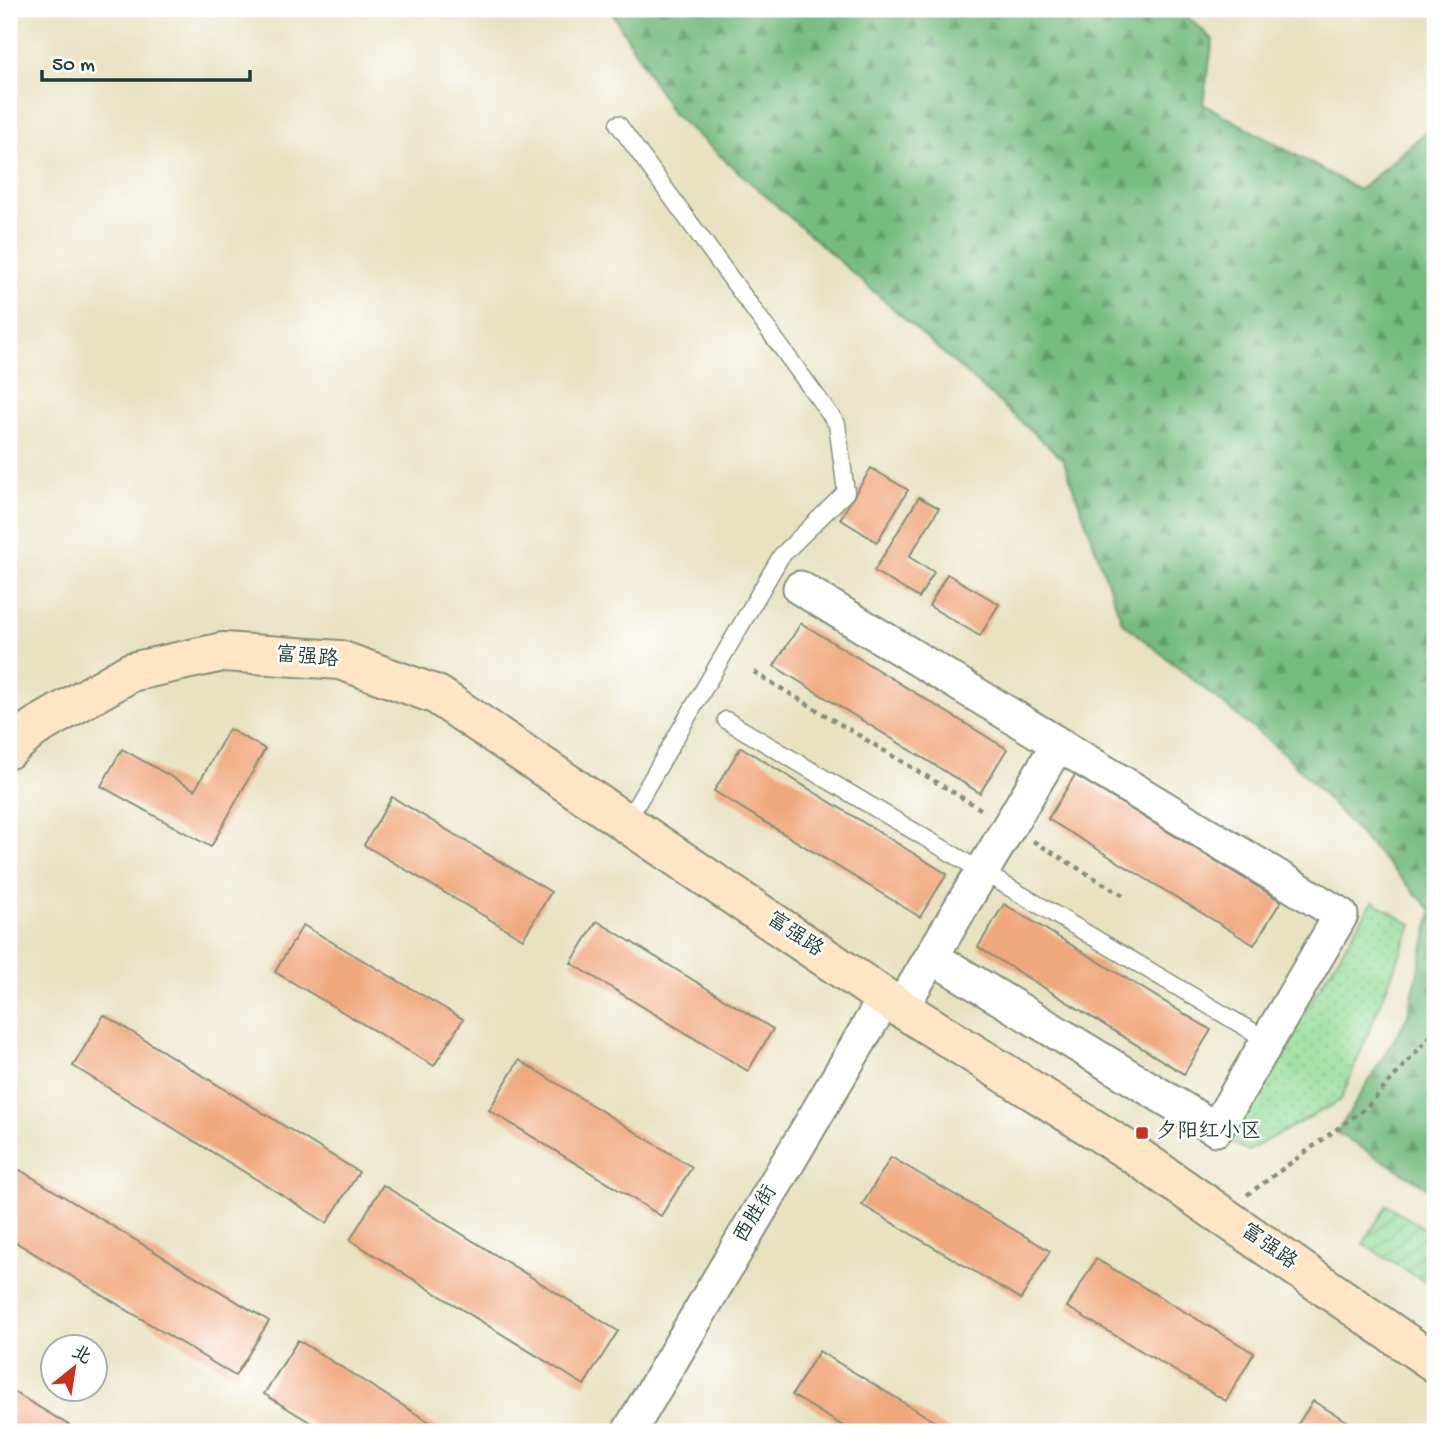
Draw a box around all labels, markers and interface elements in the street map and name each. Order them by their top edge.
scale bar [42,38,250,82]
text: 50 m [52,54,95,79]
street label: 富强路 [275,642,340,674]
street label: 富强路 [761,906,828,964]
place label: 夕阳红小区 [1156,1119,1261,1146]
marker: 夕阳红小区 [1134,1125,1150,1141]
street label: 西胜街 [729,1181,784,1248]
street label: 富强路 [1235,1218,1302,1276]
north arrow [38,1332,108,1402]
text: 北 [67,1342,95,1371]

